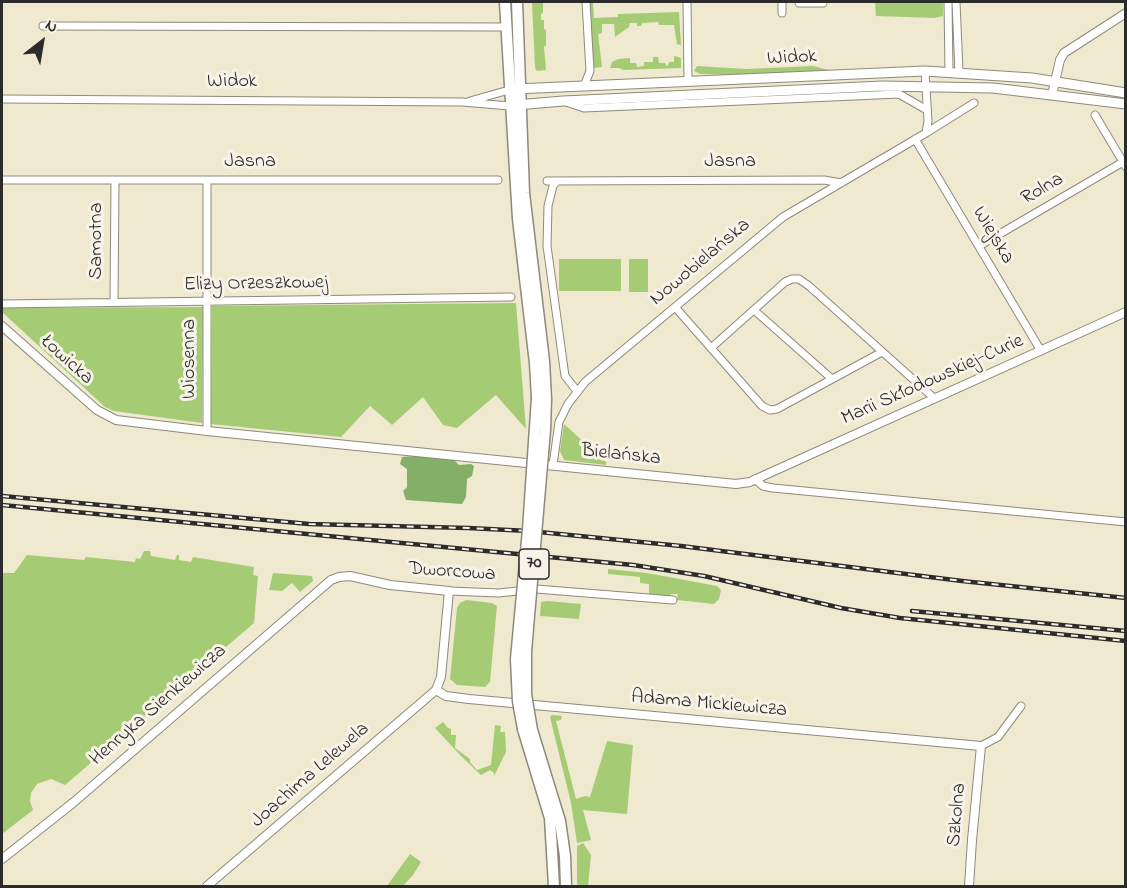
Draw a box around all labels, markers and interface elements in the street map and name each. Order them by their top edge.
north arrow [12,12,72,72]
text: N [40,14,62,40]
street label: Widok [766,46,818,72]
street label: Widok [207,71,257,95]
street label: Jasna [224,151,276,175]
street label: Jasna [704,151,756,175]
street label: Rolna [1018,168,1068,212]
street label: Samotna [86,203,110,279]
street label: Wiejska [966,203,1018,269]
street label: Nowobielańska [646,214,756,312]
street label: Elizy Orzeszkowej [184,272,328,298]
street label: Wiosenna [179,319,203,399]
street label: Marii Skłodowskiej-Curie [838,330,1028,432]
street label: Łowicka [35,331,97,391]
street label: Bielańska [580,440,662,472]
road number: 70 [519,549,549,579]
street label: Dworcowa [408,558,496,588]
street label: Henryka Sienkiewicza [86,640,232,772]
street label: Adama Mickiewicza [630,686,788,724]
street label: Joachima Lelewela [247,718,375,834]
street label: Szkolna [943,782,973,848]

